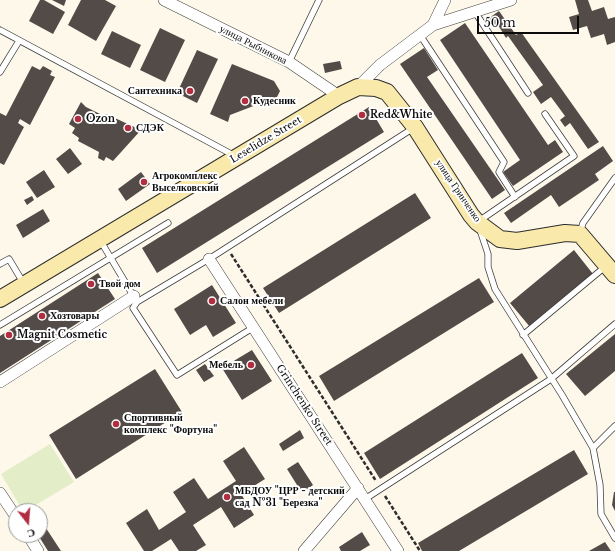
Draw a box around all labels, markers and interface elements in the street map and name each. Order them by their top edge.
scale bar [479,8,581,34]
text: 50 m [484,15,516,30]
street label: улица Рыбникова [217,23,289,67]
place label: Сантехника [128,85,182,97]
marker: Сантехника [185,86,195,96]
place label: Кудесник [253,95,296,107]
marker: Кудесник [240,96,250,106]
place label: Red&White [370,109,432,121]
marker: Red&White [357,110,367,120]
place label: Ozon [86,113,115,125]
marker: Ozon [73,114,83,124]
street label: Leselidze Street [228,114,304,166]
place label: СДЭК [136,122,164,134]
marker: СДЭК [123,123,133,133]
street label: улица Гринченко [433,158,483,224]
place label: Агрокомплекс Выселковский [152,170,219,194]
marker: Агрокомплекс Выселковский [139,177,149,187]
place label: Твой дом [99,278,141,290]
marker: Твой дом [86,279,96,289]
place label: Салон мебели [220,295,283,307]
marker: Салон мебели [207,296,217,306]
place label: Хозтовары [50,310,99,322]
marker: Хозтовары [37,311,47,321]
place label: Magnit Cosmetic [17,329,107,341]
marker: Magnit Cosmetic [4,330,14,340]
place label: Мебель [209,359,243,371]
marker: Мебель [246,360,256,370]
street label: Grinchenko Street [273,362,335,448]
place label: Спортивный комплекс "Фортуна" [124,412,217,436]
marker: Спортивный комплекс "Фортуна" [111,419,121,429]
place label: МБДОУ "ЦРР - детский сад №31 "Березка" [235,485,345,508]
marker: МБДОУ "ЦРР - детский сад №31 "Березка" [222,492,232,502]
north arrow [8,503,48,543]
text: С [25,526,37,541]

